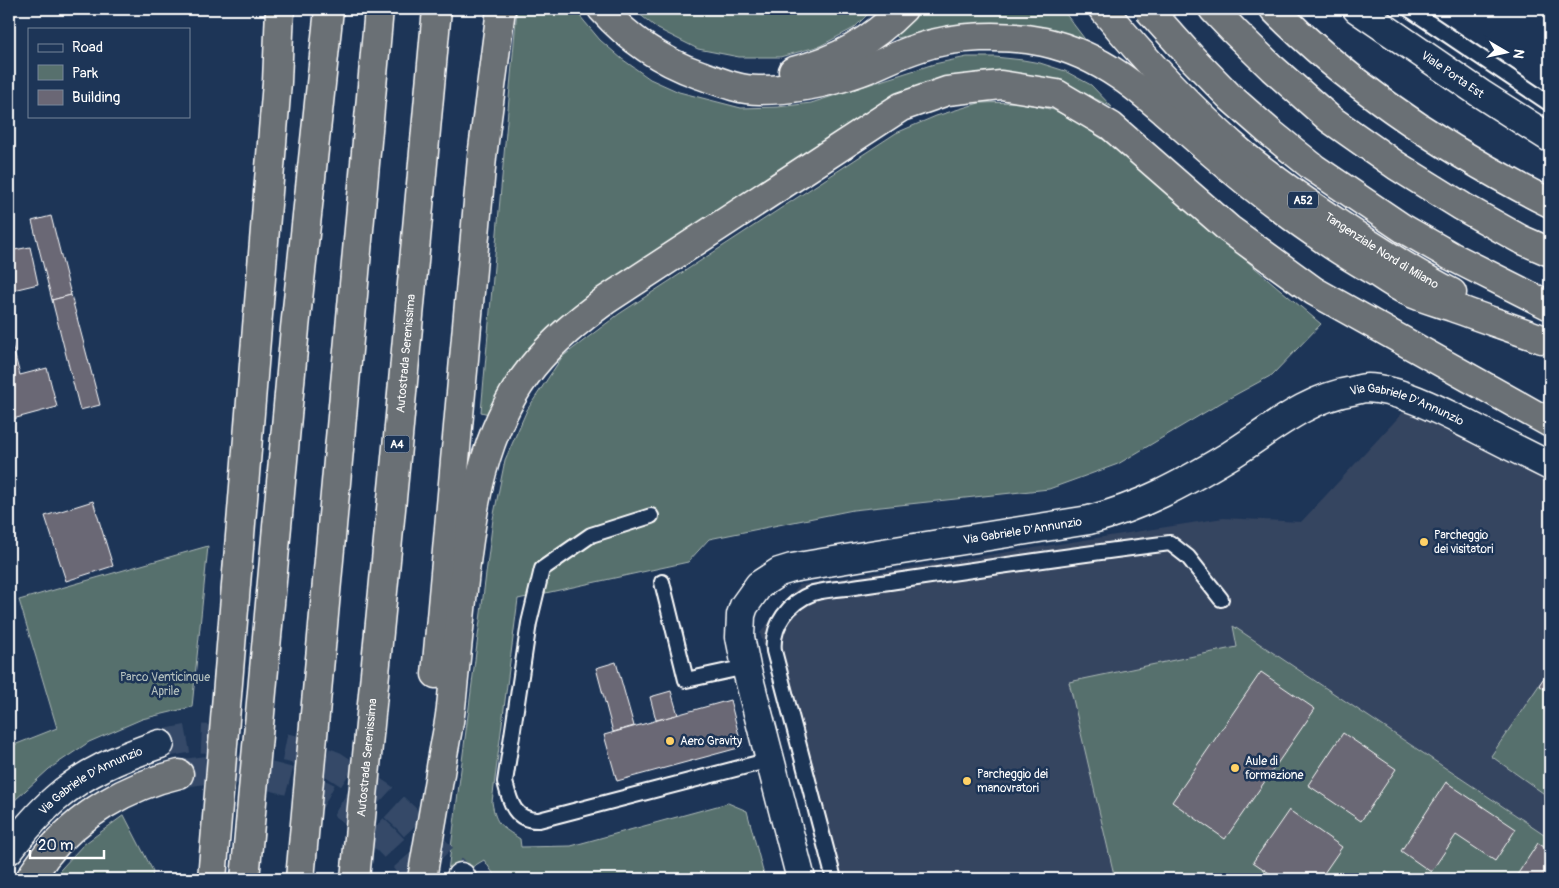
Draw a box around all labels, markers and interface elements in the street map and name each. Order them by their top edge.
legend [28,28,190,118]
north arrow [1482,28,1532,78]
text: Road [72,38,103,57]
street label: Viale Porta Est [1418,48,1487,102]
text: N [1509,48,1527,60]
text: Park [72,64,99,83]
text: Building [72,88,120,107]
road number: A52 [1288,192,1318,208]
street label: Tangenziale Nord di Milano [1322,209,1442,292]
street label: Autostrada Serenissima [393,293,419,414]
street label: Via Gabriele D'Annunzio [1348,380,1467,429]
road number: A4 [384,436,410,452]
street label: Via Gabriele D'Annunzio [962,514,1083,548]
place label: Parcheggio dei visitatori [1434,528,1493,557]
marker: Parcheggio dei visitatori [1418,536,1430,548]
park label: Parco Venticinque Aprile [120,670,210,699]
street label: Autostrada Serenissima [354,697,380,818]
place label: Aero Gravity [680,734,742,749]
marker: Aero Gravity [664,735,676,747]
street label: Via Gabriele D'Annunzio [35,743,145,818]
place label: Aule di formazione [1245,754,1304,783]
marker: Aule di formazione [1229,762,1241,774]
place label: Parcheggio dei manovratori [977,767,1048,796]
marker: Parcheggio dei manovratori [961,775,973,787]
scale bar [30,828,104,860]
text: 20 m [38,836,73,855]

